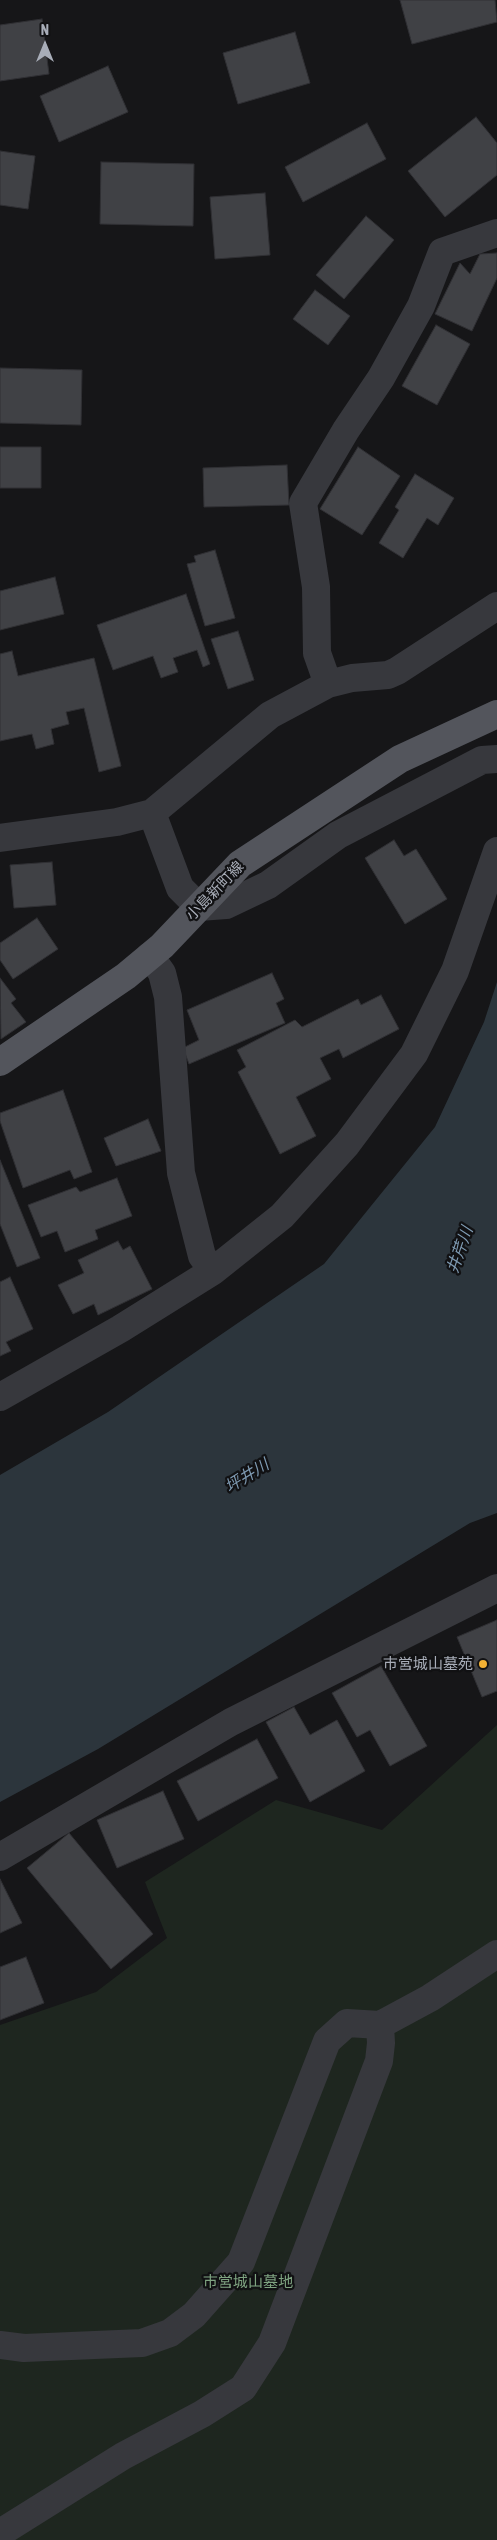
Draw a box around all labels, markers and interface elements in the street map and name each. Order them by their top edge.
north arrow [20,20,70,70]
text: N [41,22,49,38]
street label: 小島新町線 [182,858,248,924]
water label: 井芹川 [443,1224,477,1276]
water label: 坪井川 [222,1455,272,1497]
place label: 市営城山墓苑 [383,1655,473,1673]
marker: 市営城山墓苑 [477,1658,489,1670]
park label: 市営城山墓地 [203,2273,293,2291]

